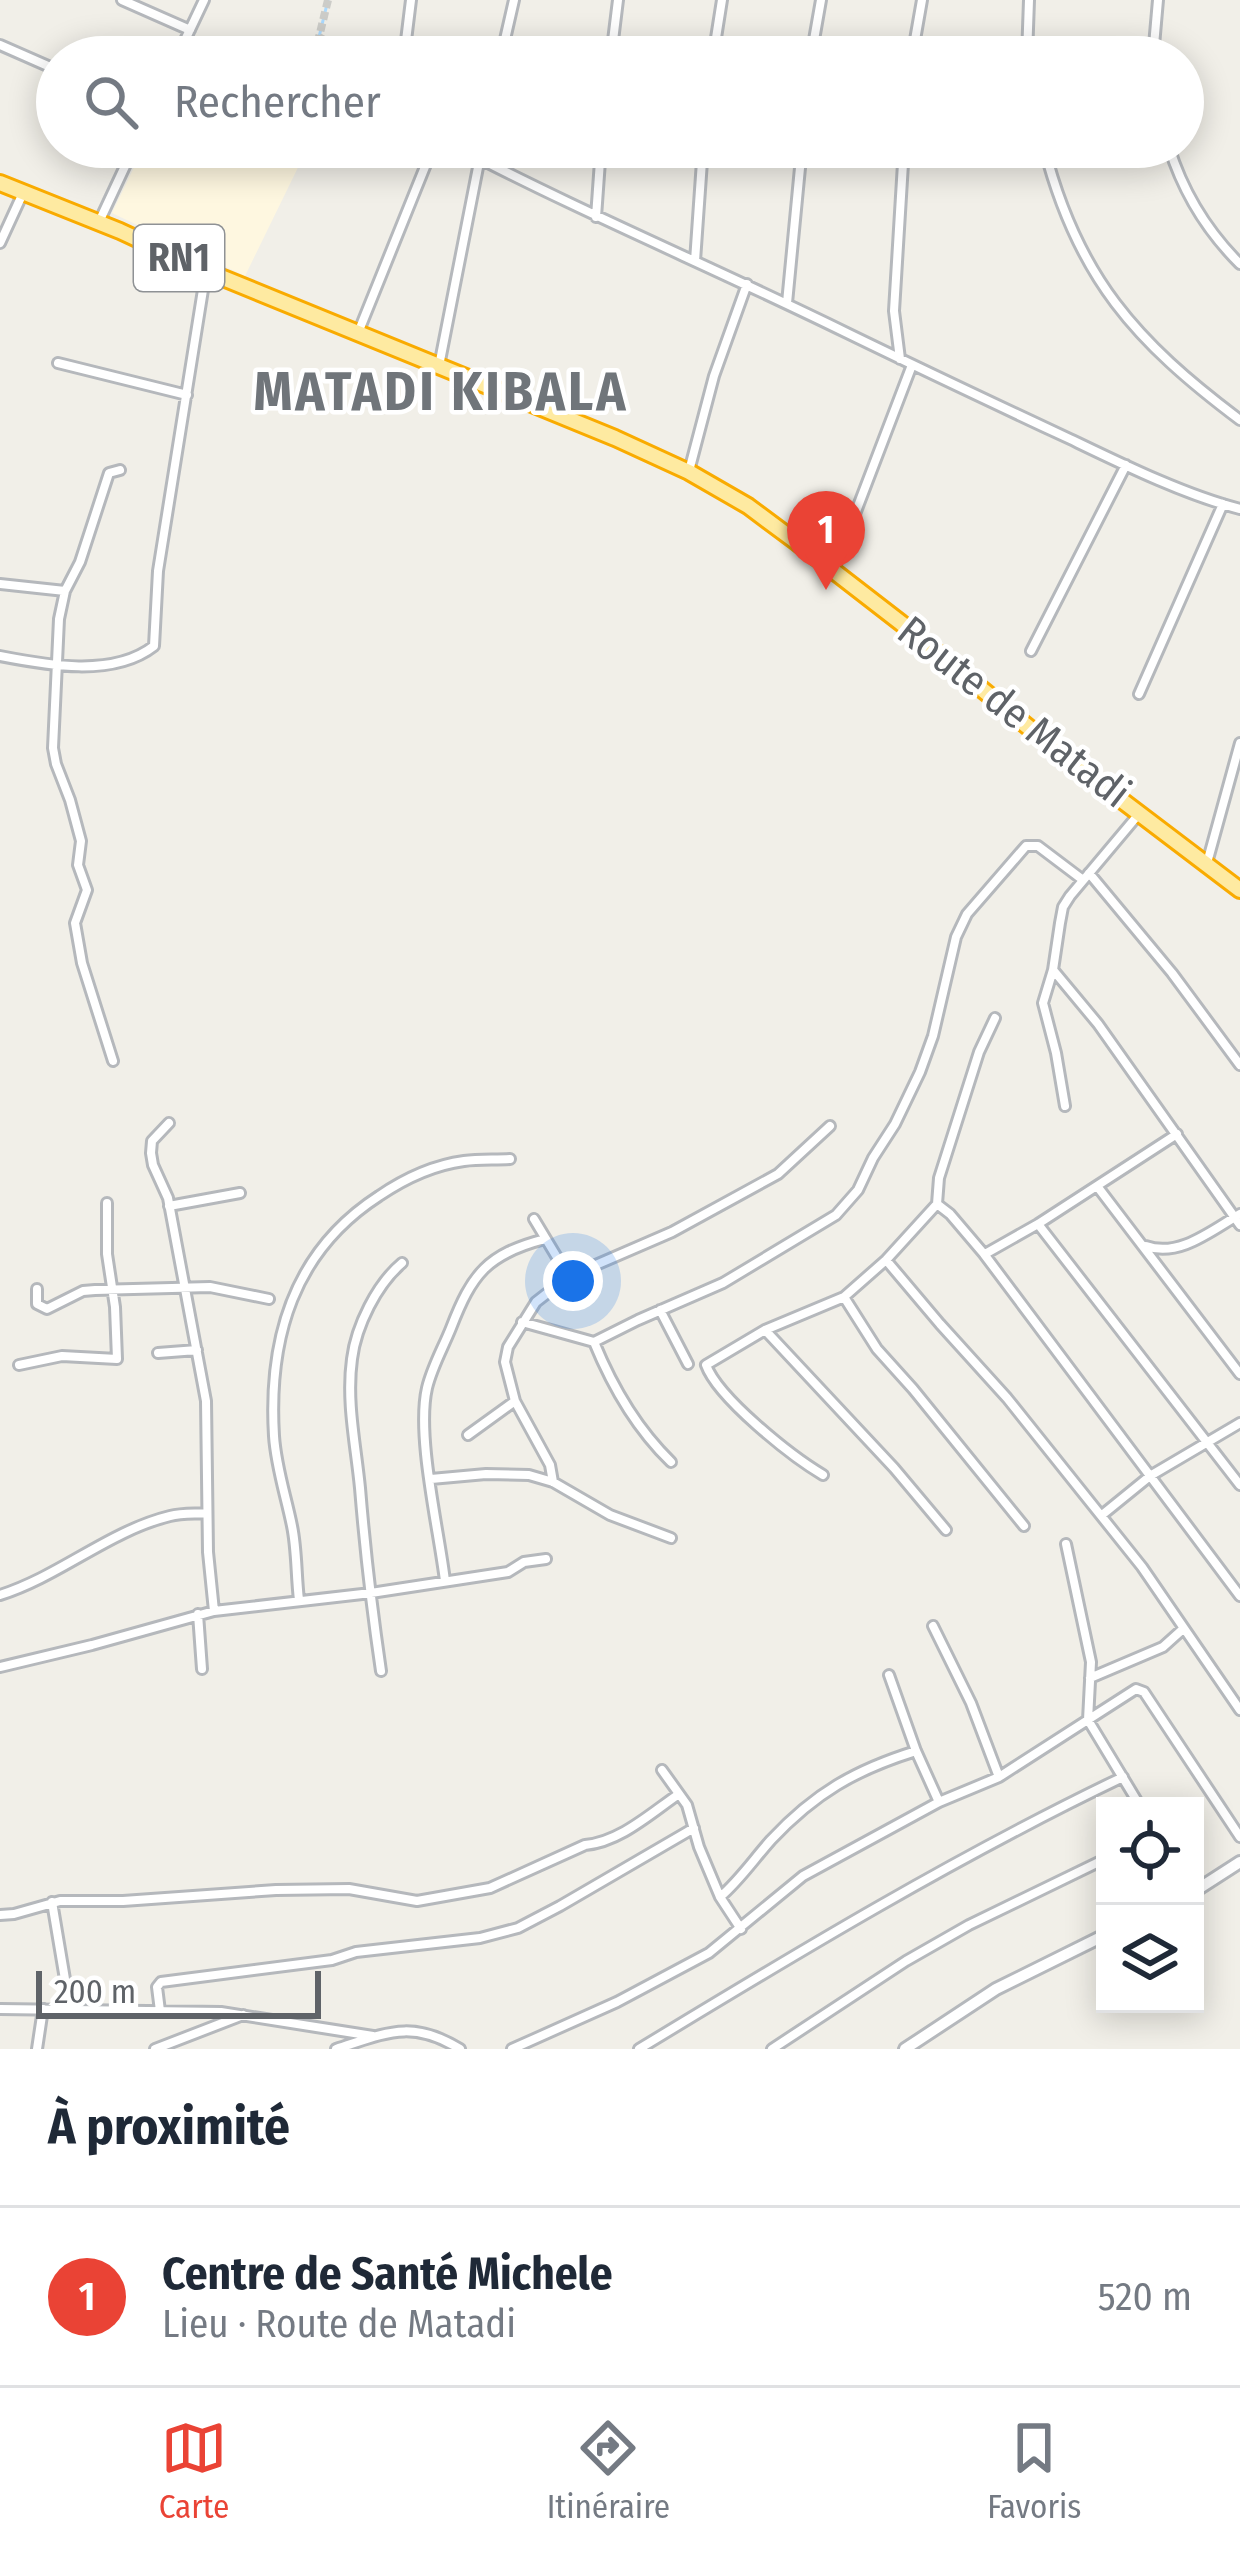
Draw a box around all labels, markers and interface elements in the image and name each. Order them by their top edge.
search box [36,36,1204,168]
icon: search [78,69,144,135]
text: Rechercher [174,75,381,129]
road number: RN1 [134,225,224,291]
district label: MATADI KIBALA [253,360,629,424]
pin: 1 [787,491,865,590]
street label: Route de Matadi [888,606,1140,818]
your location [543,1251,603,1311]
map controls [1096,1797,1204,2013]
button: locate [1096,1797,1204,1905]
button: layers [1096,1905,1204,2013]
scale bar [36,1965,321,2018]
text: 200 m [54,1972,136,2012]
text: À proximité [48,2096,290,2158]
text: Centre de Santé Michele [162,2247,612,2301]
text: 1 [79,2274,95,2320]
text: 520 m [1098,2274,1192,2320]
text: Lieu · Route de Matadi [162,2301,516,2347]
tab: Carte [159,2415,229,2527]
tab: Itinéraire [547,2415,670,2527]
tab: Favoris [987,2415,1081,2527]

